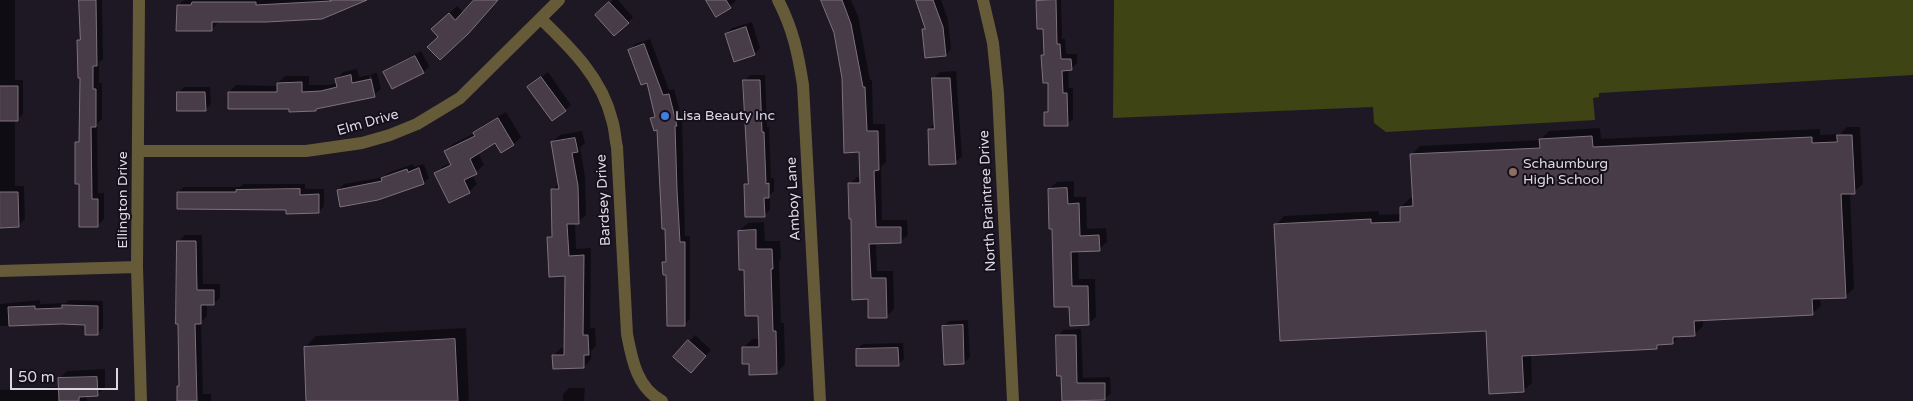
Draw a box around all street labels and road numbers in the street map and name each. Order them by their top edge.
street label: Elm Drive [335,106,401,140]
street label: North Braintree Drive [976,130,1000,272]
street label: Ellington Drive [115,151,131,249]
street label: Bardsey Drive [593,154,615,246]
street label: Amboy Lane [783,157,805,241]

